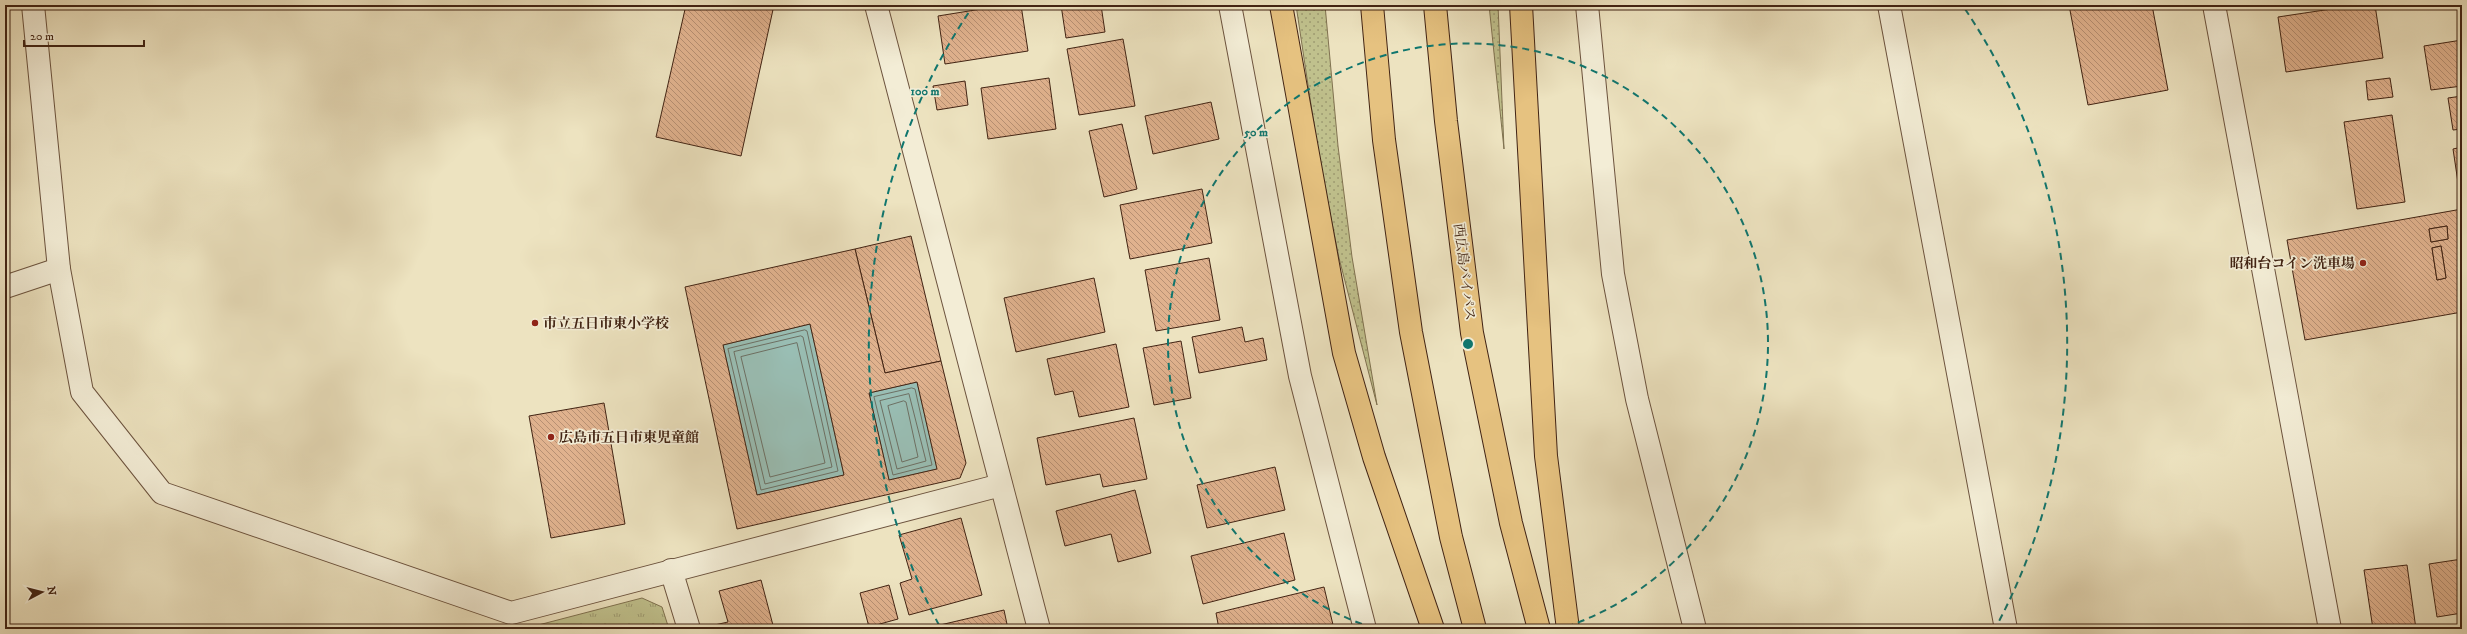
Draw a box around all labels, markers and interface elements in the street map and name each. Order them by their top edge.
scale bar [24,22,144,48]
text: 20 m [30,29,54,44]
text: 100 m [911,84,939,99]
text: 50 m [1243,125,1268,140]
street label: 西広島バイパス [1449,223,1479,322]
place label: 昭和台コイン洗車場 [2229,255,2355,273]
marker: 昭和台コイン洗車場 [2358,258,2368,268]
place label: 市立五日市東小学校 [543,315,669,333]
marker: 市立五日市東小学校 [530,318,540,328]
centre of rings [1461,337,1475,351]
place label: 広島市五日市東児童館 [559,429,699,447]
marker: 広島市五日市東児童館 [546,432,556,442]
north arrow [22,572,62,612]
text: N [43,586,58,596]

